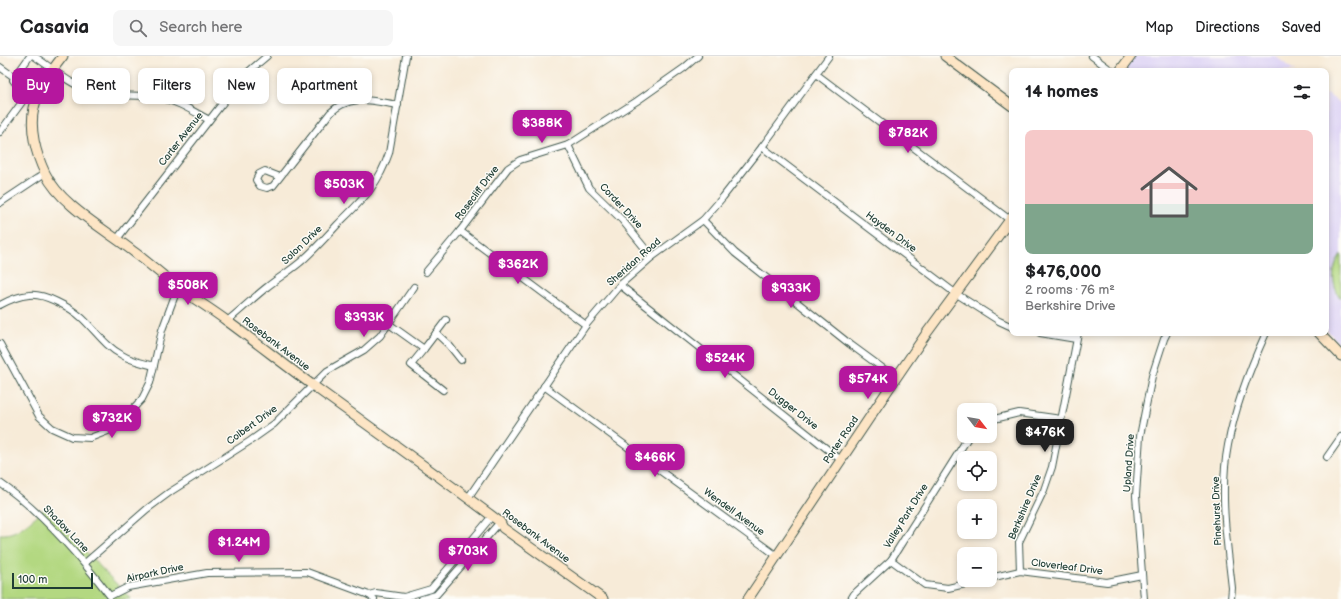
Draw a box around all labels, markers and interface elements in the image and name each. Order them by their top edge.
search box [113,10,393,46]
text: Casavia [20,16,89,39]
icon: search [127,17,149,39]
text: Search here [159,18,242,37]
text: Map [1145,19,1173,36]
text: Directions [1195,19,1260,36]
text: Saved [1282,19,1321,36]
chip: Buy [12,68,64,104]
chip: Rent [72,68,130,104]
chip: Filters [138,68,205,104]
chip: New [213,68,269,104]
chip: Apartment [277,68,372,104]
icon: filters [1291,81,1313,103]
text: 14 homes [1025,82,1098,102]
street label: Carter Avenue [156,110,206,168]
pin: $388K [514,110,570,144]
text: $388K [522,115,562,131]
pin: $782K [880,120,936,154]
text: $782K [888,125,928,141]
icon: home [1133,156,1205,228]
street label: Rosecliff Drive [453,163,501,223]
pin: $503K [316,171,372,205]
text: $503K [324,176,364,192]
street label: Corder Drive [597,181,645,231]
street label: Hayden Drive [863,209,919,255]
street label: Solon Drive [279,223,325,267]
street label: Sheridan Road [605,235,664,289]
pin: $362K [490,251,546,285]
text: $362K [498,256,538,272]
text: $476,000 [1025,262,1101,282]
pin: $508K [160,272,216,306]
pin: $933K [763,275,819,309]
text: $508K [168,277,208,293]
text: $933K [771,280,811,296]
text: 2 rooms · 76 m² [1025,282,1115,298]
text: Berkshire Drive [1025,298,1116,314]
pin: $393K [336,304,392,338]
text: $393K [344,309,384,325]
street label: Rosebank Avenue [240,315,312,373]
pin: $524K [697,345,753,379]
text: $524K [705,350,745,366]
pin: $574K [840,366,896,400]
text: $574K [848,371,888,387]
street label: Dugger Drive [766,386,820,432]
street label: Colbert Drive [224,403,280,447]
north arrow [957,403,997,443]
map controls [957,403,997,587]
pin: $732K [84,405,140,439]
text: $732K [92,410,132,426]
street label: Porter Road [821,414,861,466]
pin: $476K [1017,419,1073,453]
text: $476K [1025,424,1065,440]
street label: Upland Drive [1121,433,1137,493]
pin: $466K [627,444,683,478]
text: $466K [635,449,675,465]
button: locate [957,451,997,491]
street label: Berkshire Drive [1006,473,1044,541]
street label: Pinehurst Drive [1210,476,1224,546]
street label: Valley Park Drive [881,481,931,551]
street label: Wendell Avenue [701,486,767,538]
button: + [957,499,997,539]
street label: Shadow Lane [41,503,91,555]
street label: Rosebank Avenue [500,507,572,565]
pin: $1.24M [206,529,272,563]
text: $1.24M [217,534,261,550]
pin: $703K [440,538,496,572]
text: $703K [448,543,488,559]
button: − [957,547,997,587]
street label: Cloverleaf Drive [1030,557,1104,577]
street label: Airpark Drive [125,561,185,585]
scale bar [12,571,93,590]
text: 100 m [18,573,47,586]

